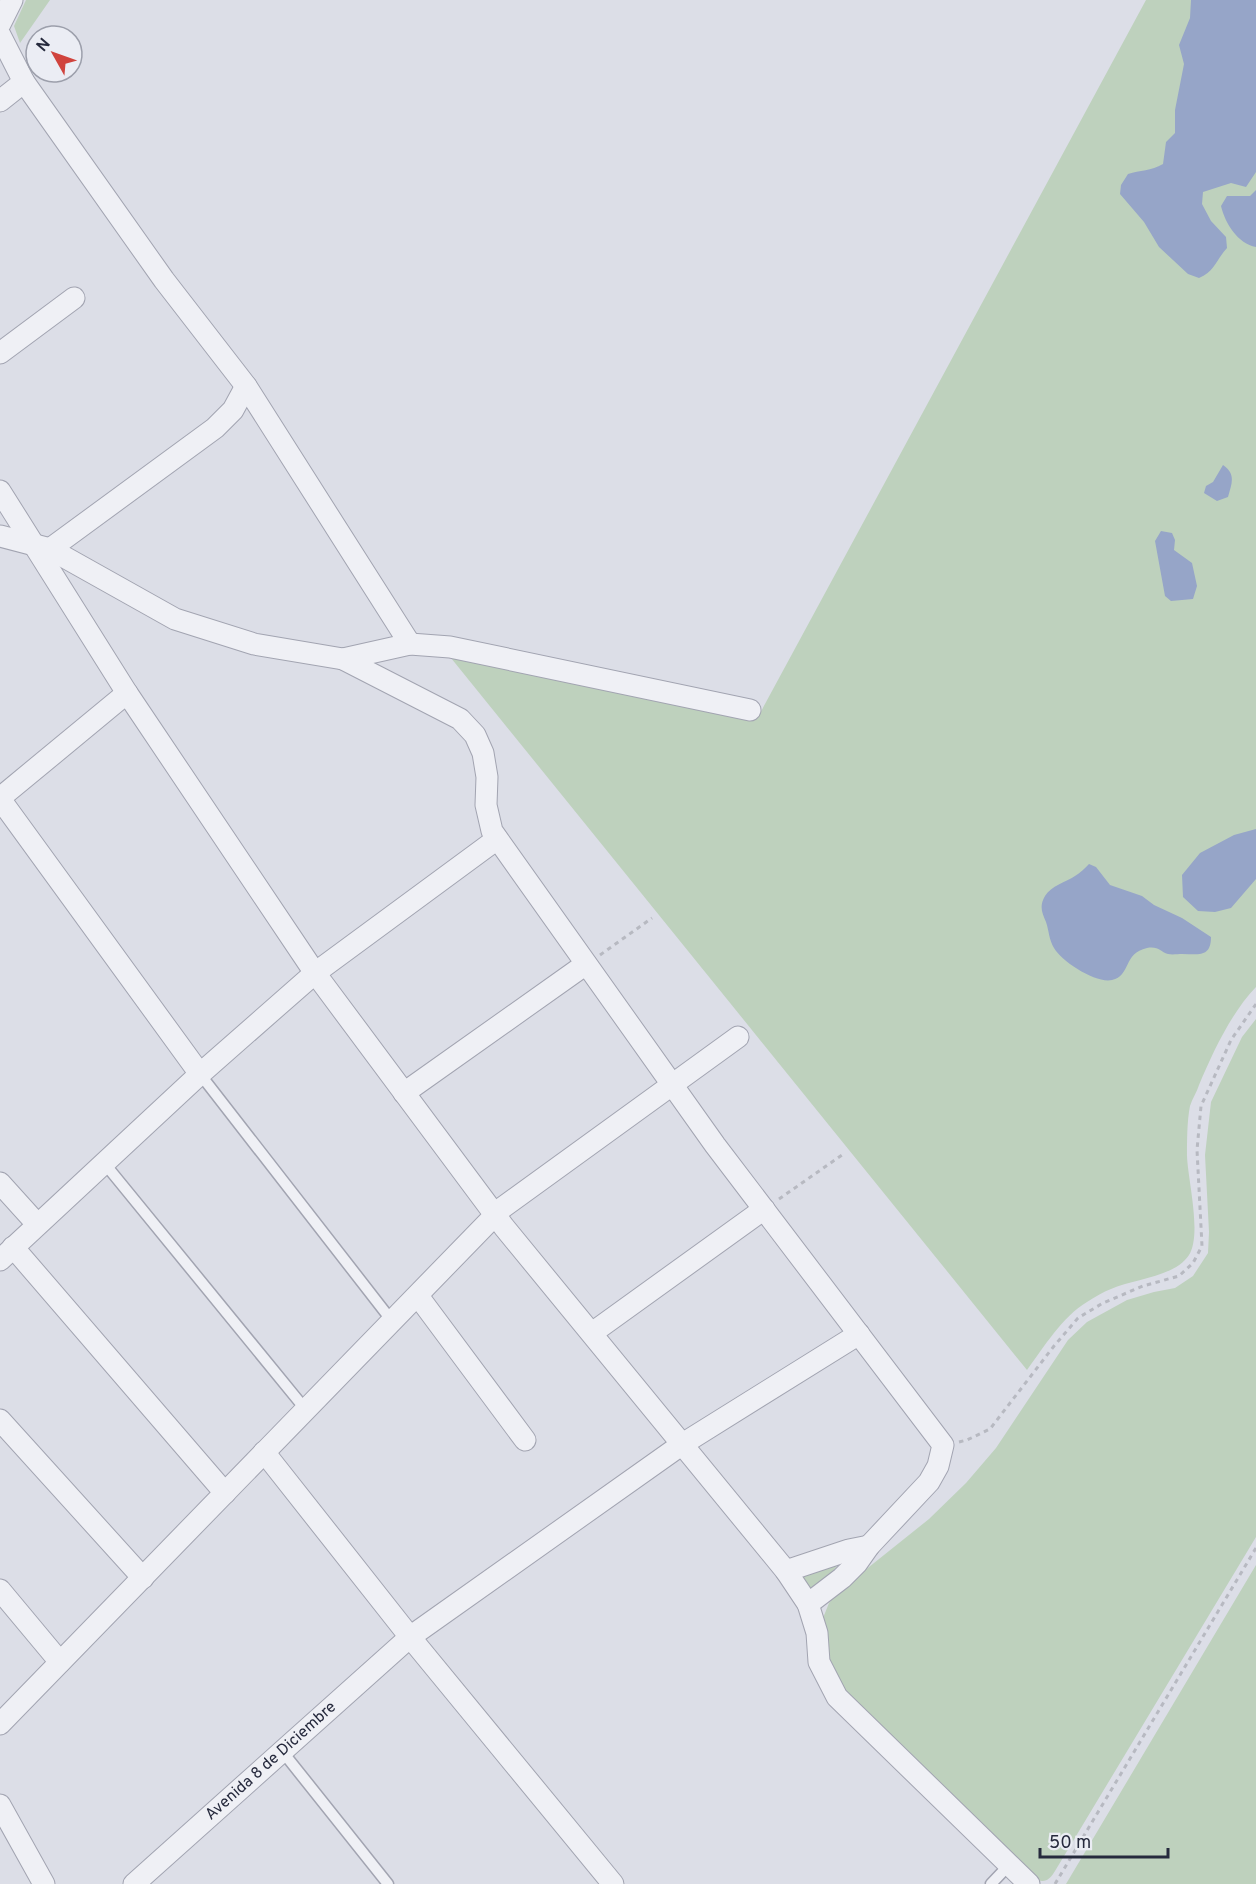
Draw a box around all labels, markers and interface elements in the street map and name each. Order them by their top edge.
north arrow [24,24,84,84]
text: N [33,35,55,56]
street label: Avenida 8 de Diciembre [201,1698,341,1825]
scale bar [1040,1821,1168,1859]
text: 50 m [1049,1832,1091,1855]

